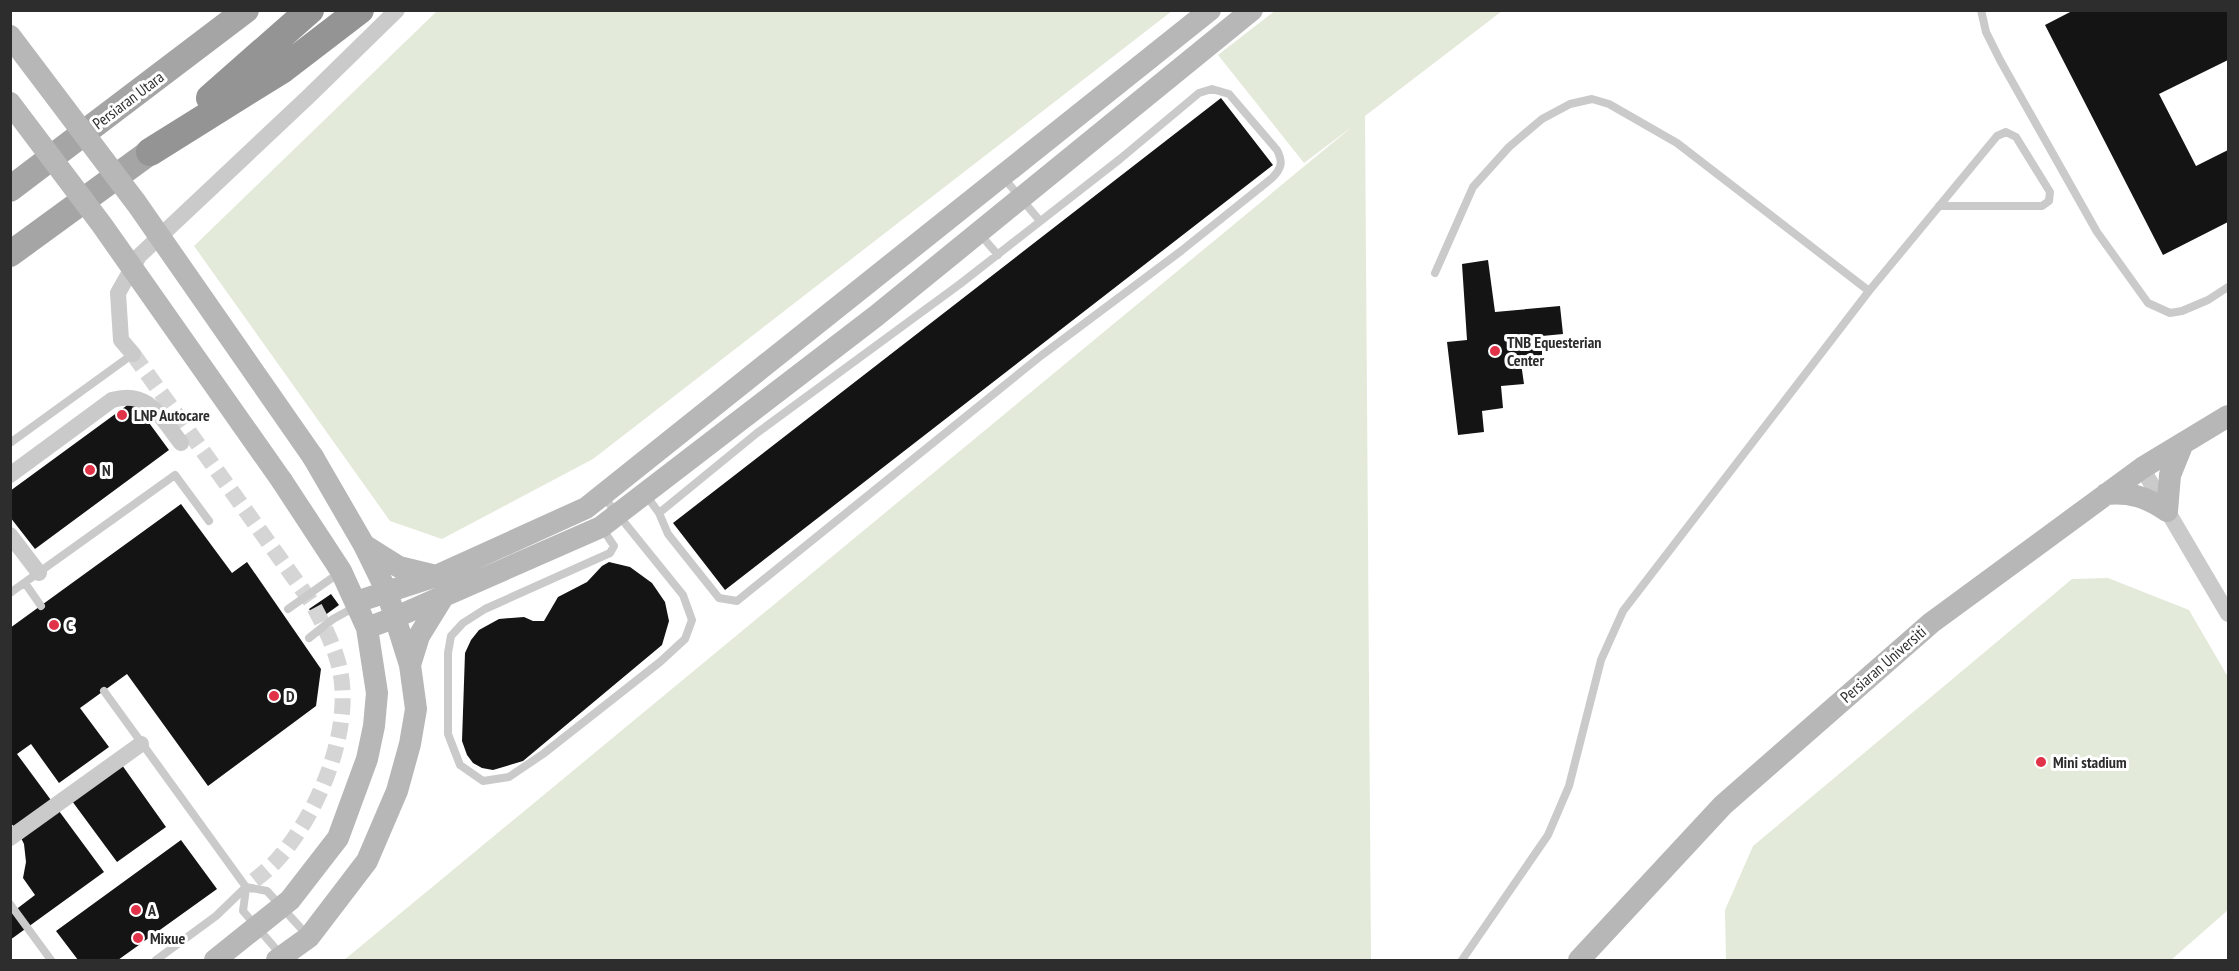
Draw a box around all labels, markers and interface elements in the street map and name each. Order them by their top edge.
street label: Persiaran Utara [88,67,168,133]
place label: TNB Equesterian Center [1507,332,1601,370]
marker: TNB Equesterian Center [1488,344,1502,358]
place label: LNP Autocare [134,405,210,425]
marker: LNP Autocare [115,408,129,422]
place label: N [102,460,111,480]
marker: N [83,463,97,477]
place label: C [66,615,74,635]
marker: C [47,618,61,632]
street label: Persiaran Universiti [1836,621,1930,707]
place label: D [286,686,295,706]
marker: D [267,689,281,703]
place label: Mini stadium [2053,752,2127,772]
marker: Mini stadium [2034,755,2048,769]
place label: A [147,900,157,920]
marker: A [129,903,143,917]
place label: Mixue [150,928,185,948]
marker: Mixue [131,931,145,945]

